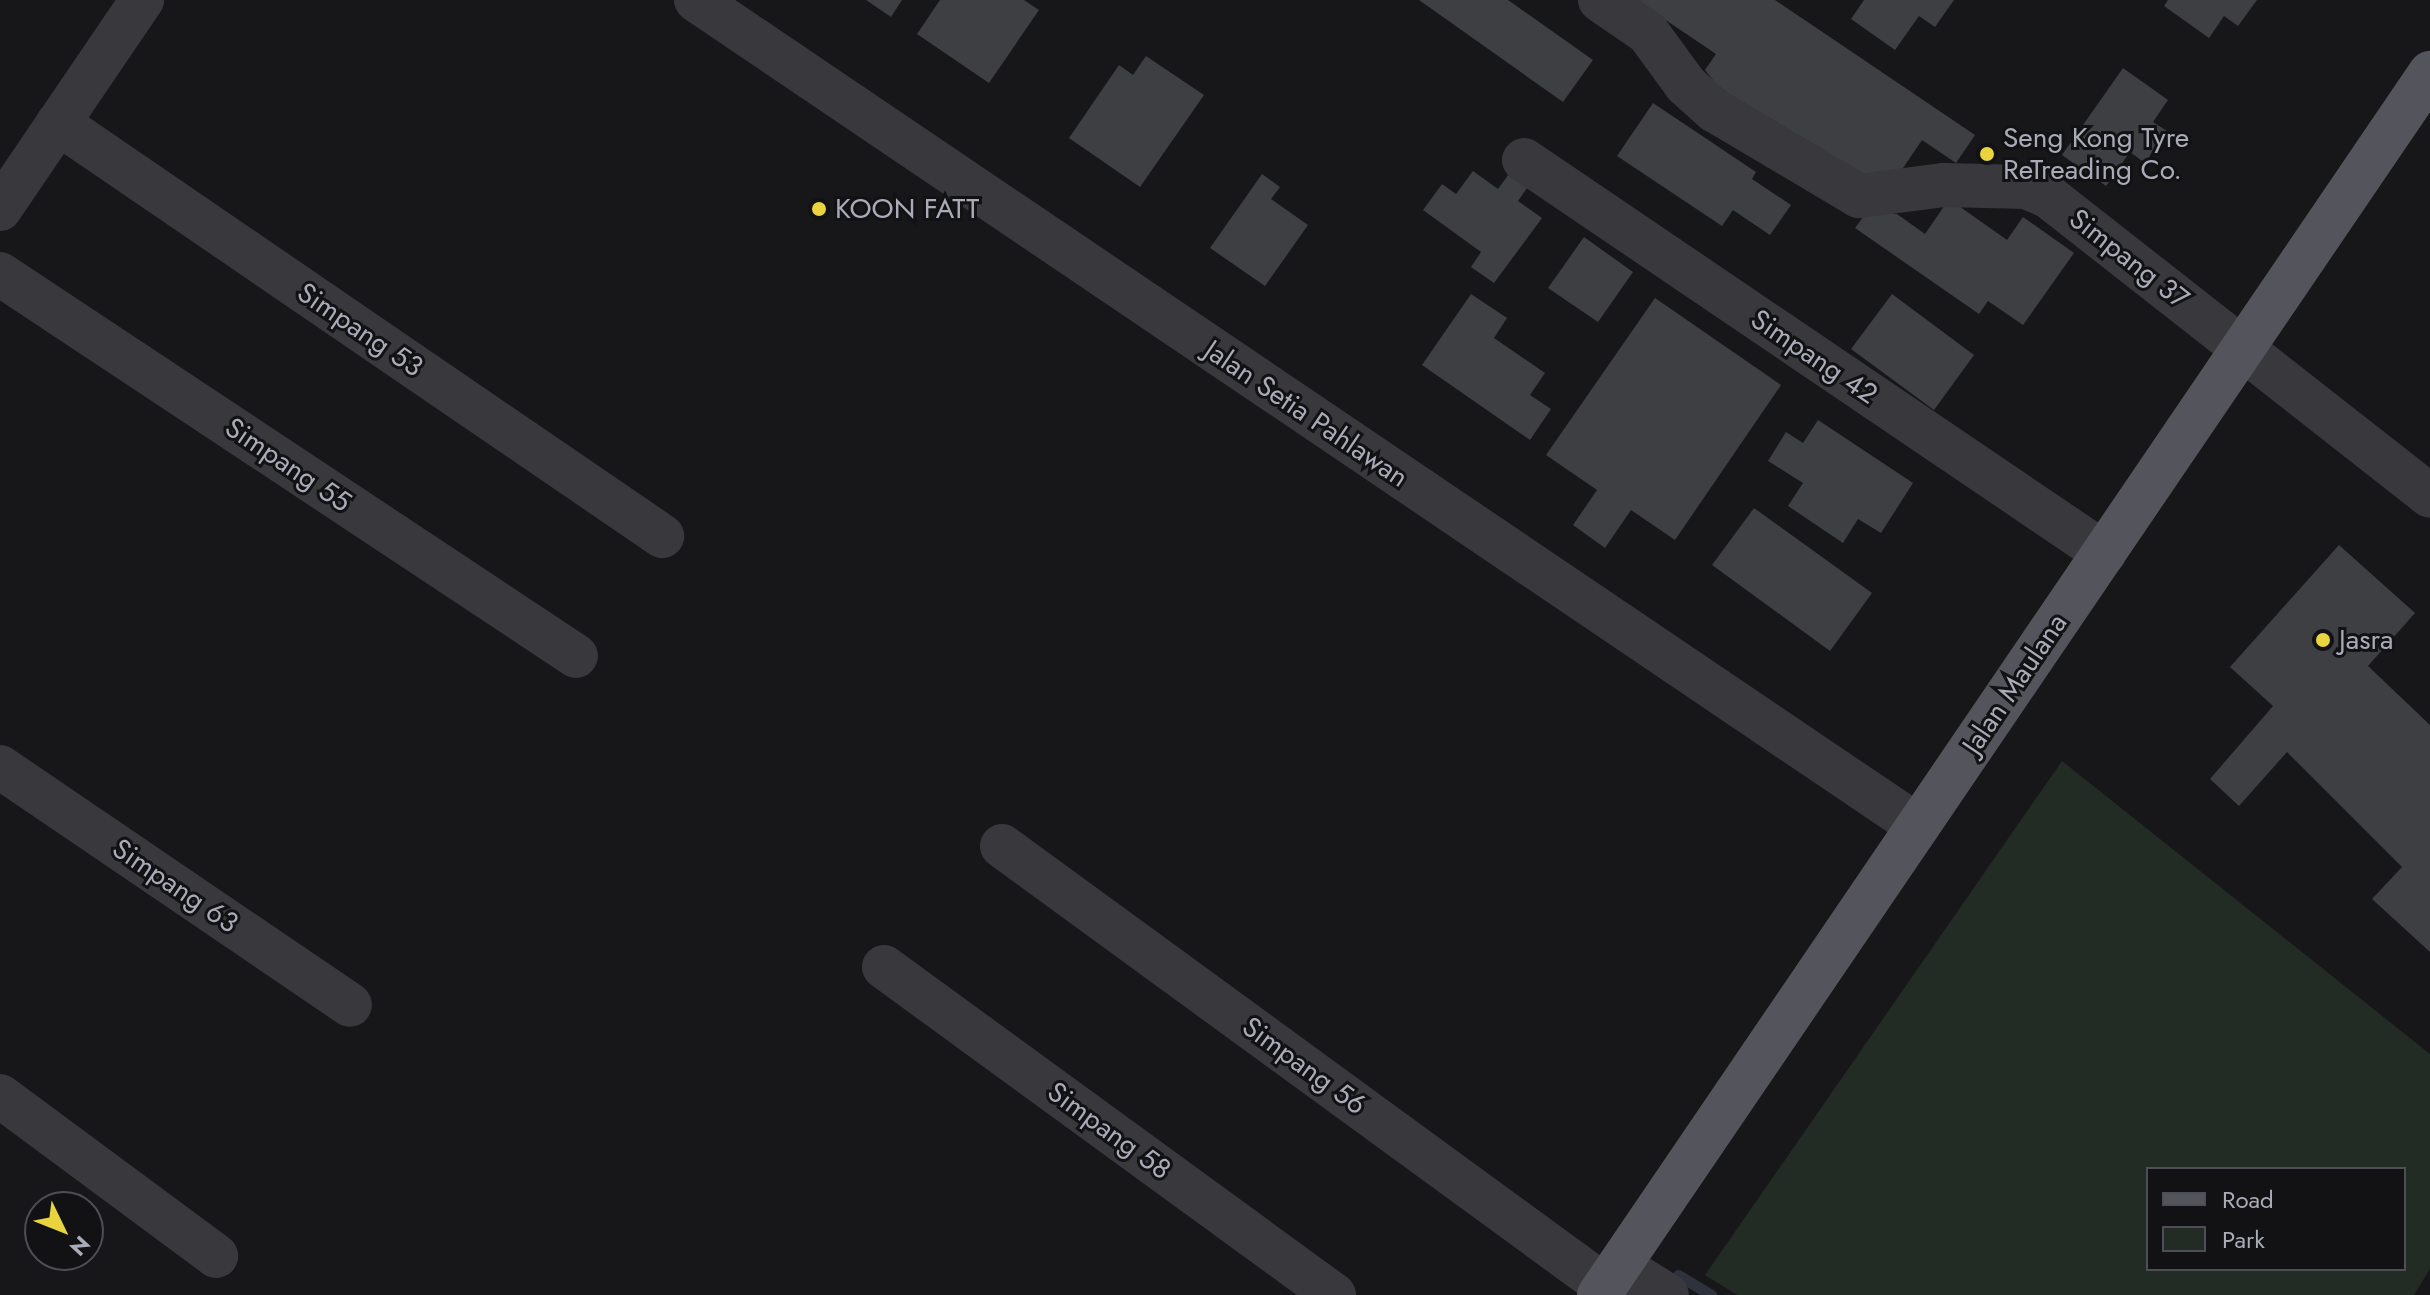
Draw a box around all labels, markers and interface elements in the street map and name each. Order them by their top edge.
place label: Seng Kong Tyre ReTreading Co. [2003,121,2189,187]
marker: Seng Kong Tyre ReTreading Co. [1978,145,1996,163]
place label: KOON FATT [835,192,979,226]
marker: KOON FATT [810,200,828,218]
street label: Simpang 37 [2063,202,2195,316]
street label: Simpang 53 [291,276,429,384]
street label: Simpang 42 [1744,302,1884,412]
street label: Jalan Setia Pahlawan [1198,333,1414,495]
street label: Simpang 55 [219,411,357,519]
street label: Jalan Maulana [1956,607,2074,761]
place label: Jasra [2339,623,2394,657]
marker: Jasra [2314,631,2332,649]
street label: Simpang 63 [106,832,244,940]
street label: Simpang 56 [1236,1010,1372,1122]
street label: Simpang 58 [1041,1075,1177,1187]
legend [2146,1167,2406,1271]
text: Road [2222,1182,2274,1217]
north arrow [24,1191,104,1271]
text: Park [2222,1222,2265,1257]
text: N [62,1229,98,1263]

